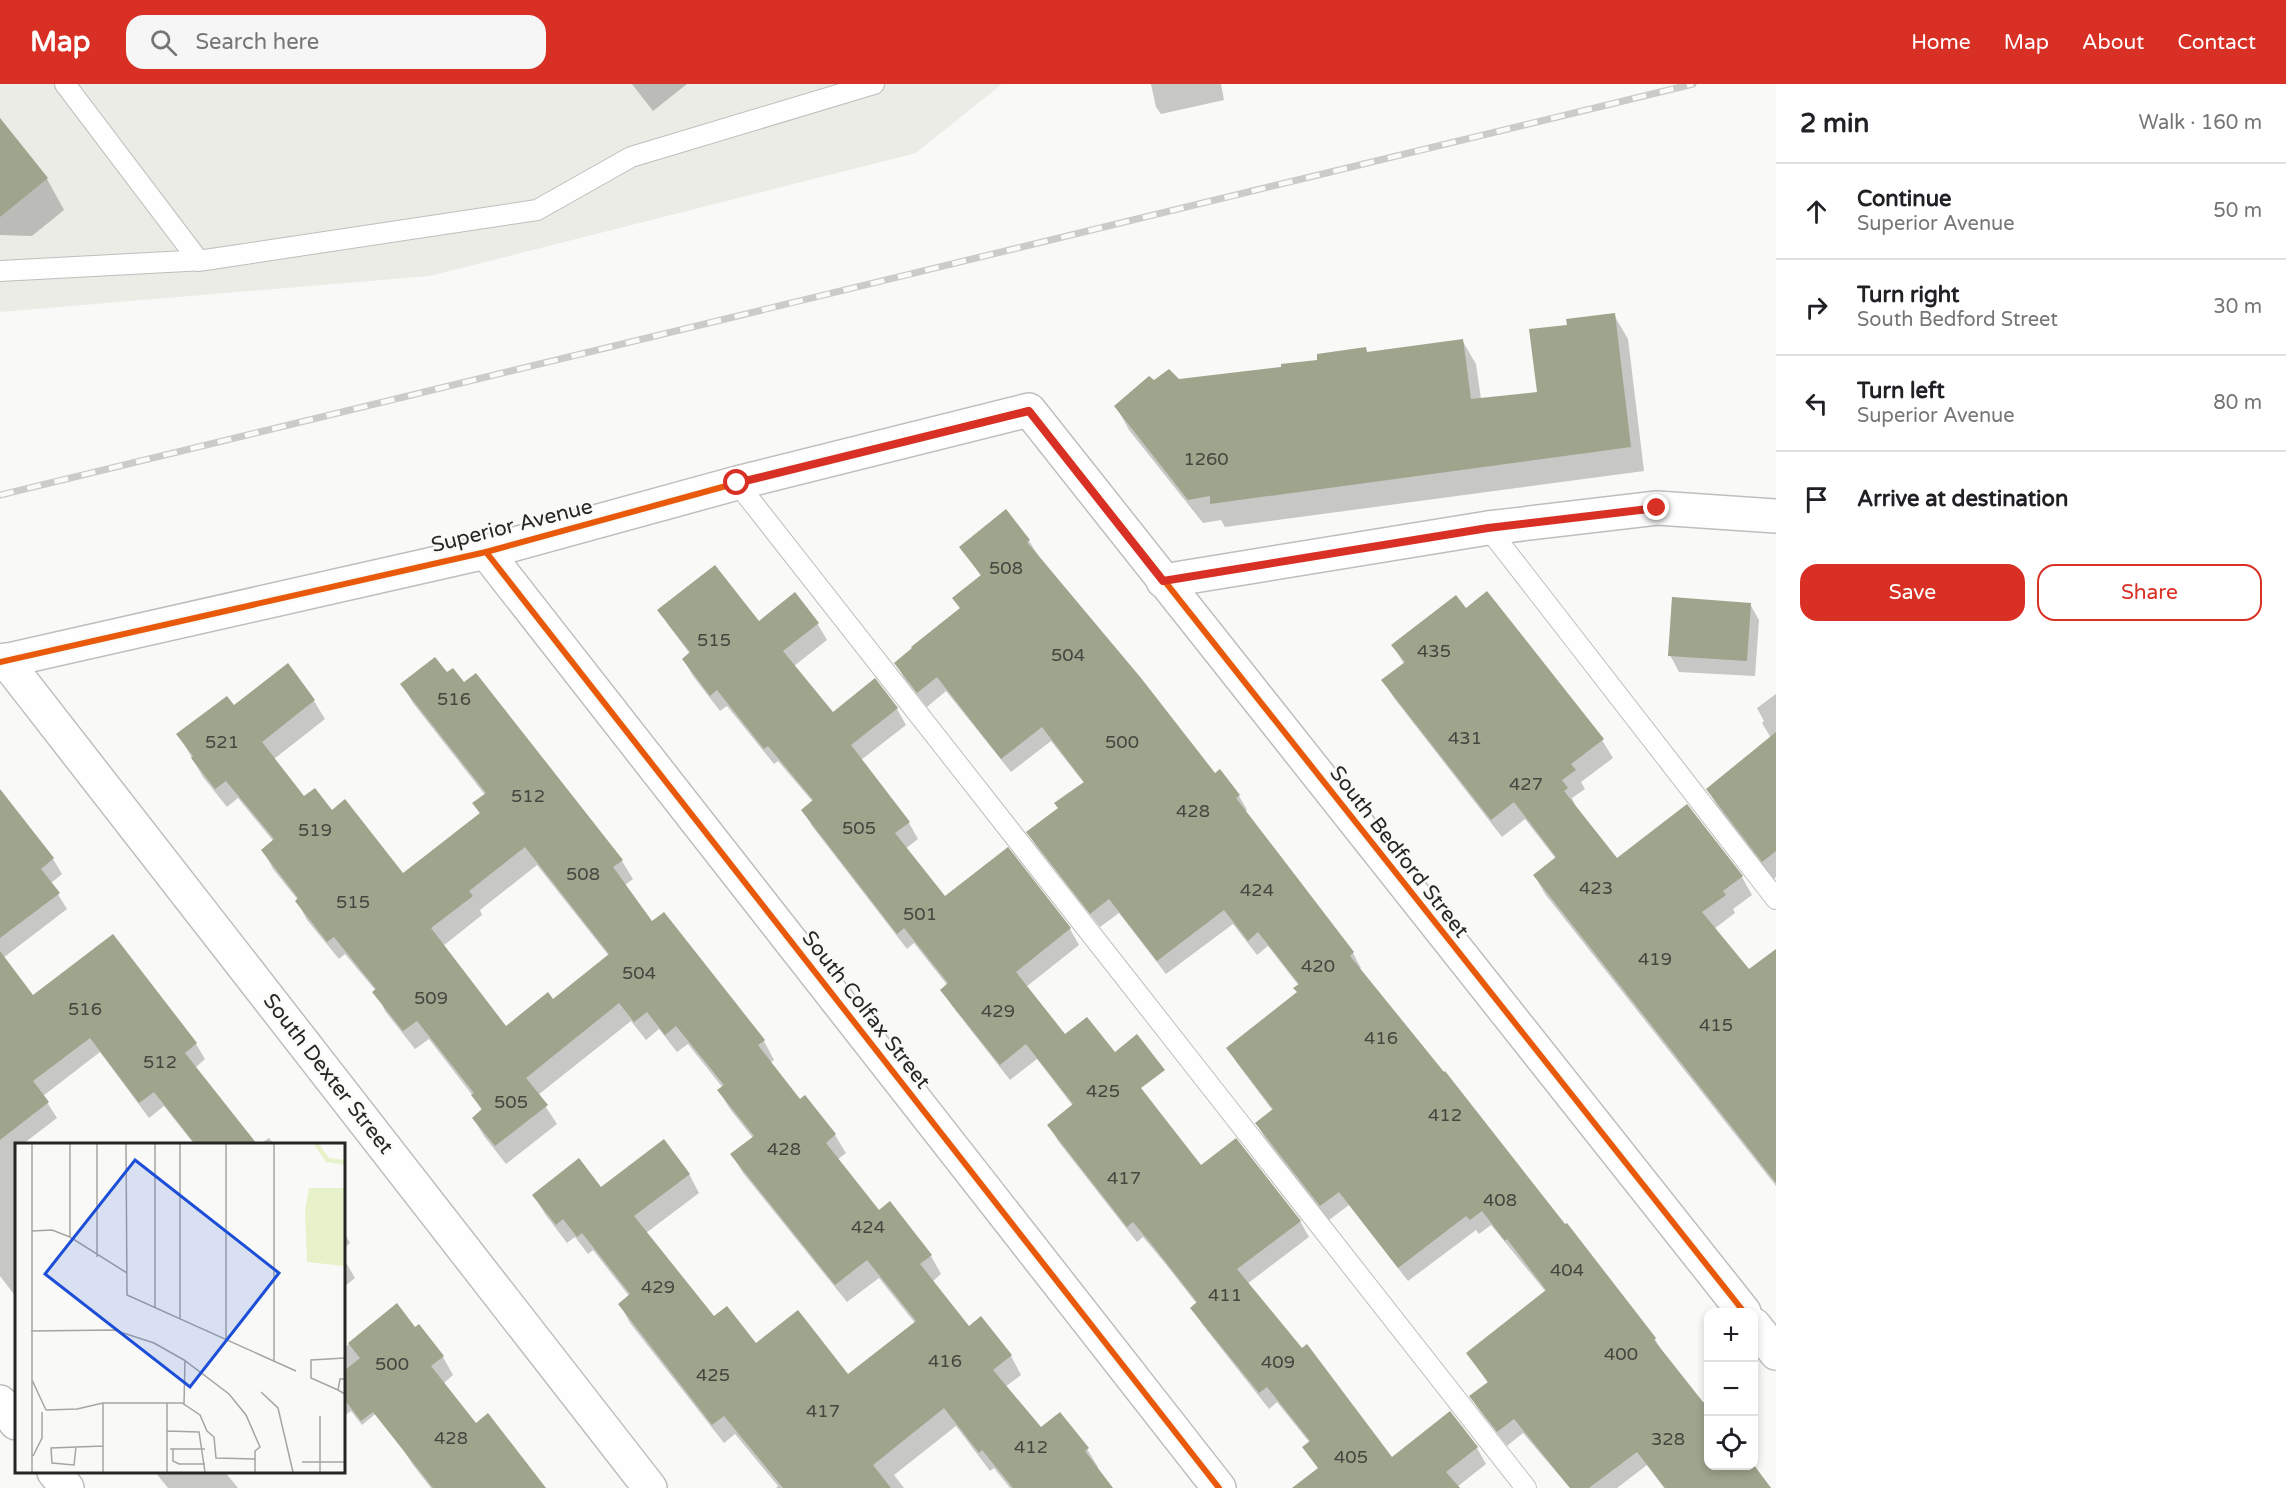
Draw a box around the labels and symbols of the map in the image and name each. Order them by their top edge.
house number: 1260 [1183,448,1229,470]
route start [723,469,749,495]
street label: Superior Avenue [429,494,595,558]
route end [1643,494,1669,520]
house number: 508 [989,557,1023,579]
house number: 515 [697,629,731,651]
house number: 435 [1417,640,1451,662]
house number: 504 [1051,644,1085,666]
house number: 516 [437,688,471,710]
house number: 431 [1448,727,1482,749]
house number: 521 [205,731,239,753]
house number: 500 [1105,731,1139,753]
street label: South Bedford Street [1324,761,1474,943]
house number: 427 [1509,773,1543,795]
house number: 512 [511,785,545,807]
house number: 428 [1176,800,1210,822]
house number: 505 [842,817,876,839]
house number: 519 [298,819,332,841]
house number: 508 [566,863,600,885]
house number: 423 [1579,877,1613,899]
house number: 424 [1240,879,1274,901]
house number: 515 [336,891,370,913]
house number: 501 [903,903,937,925]
street label: South Colfax Street [797,926,935,1094]
house number: 419 [1638,948,1672,970]
house number: 420 [1301,955,1335,977]
house number: 504 [622,962,656,984]
house number: 509 [414,987,448,1009]
street label: South Dexter Street [258,989,398,1159]
house number: 516 [68,998,102,1020]
house number: 429 [981,1000,1015,1022]
house number: 415 [1699,1014,1733,1036]
house number: 416 [1364,1027,1398,1049]
house number: 512 [143,1051,177,1073]
house number: 425 [1086,1080,1120,1102]
house number: 505 [494,1091,528,1113]
house number: 412 [1428,1104,1462,1126]
house number: 428 [767,1138,801,1160]
inset map [15,1143,345,1473]
house number: 417 [1107,1167,1141,1189]
house number: 408 [1483,1189,1517,1211]
house number: 424 [851,1216,885,1238]
house number: 404 [1550,1259,1584,1281]
house number: 429 [641,1276,675,1298]
house number: 411 [1208,1284,1242,1306]
house number: 400 [1604,1343,1638,1365]
house number: 416 [928,1350,962,1372]
house number: 409 [1261,1351,1295,1373]
house number: 500 [375,1353,409,1375]
house number: 425 [696,1364,730,1386]
house number: 417 [806,1400,840,1422]
house number: 428 [434,1427,468,1449]
house number: 328 [1651,1428,1685,1450]
house number: 412 [1014,1436,1048,1458]
house number: 405 [1334,1446,1368,1468]

